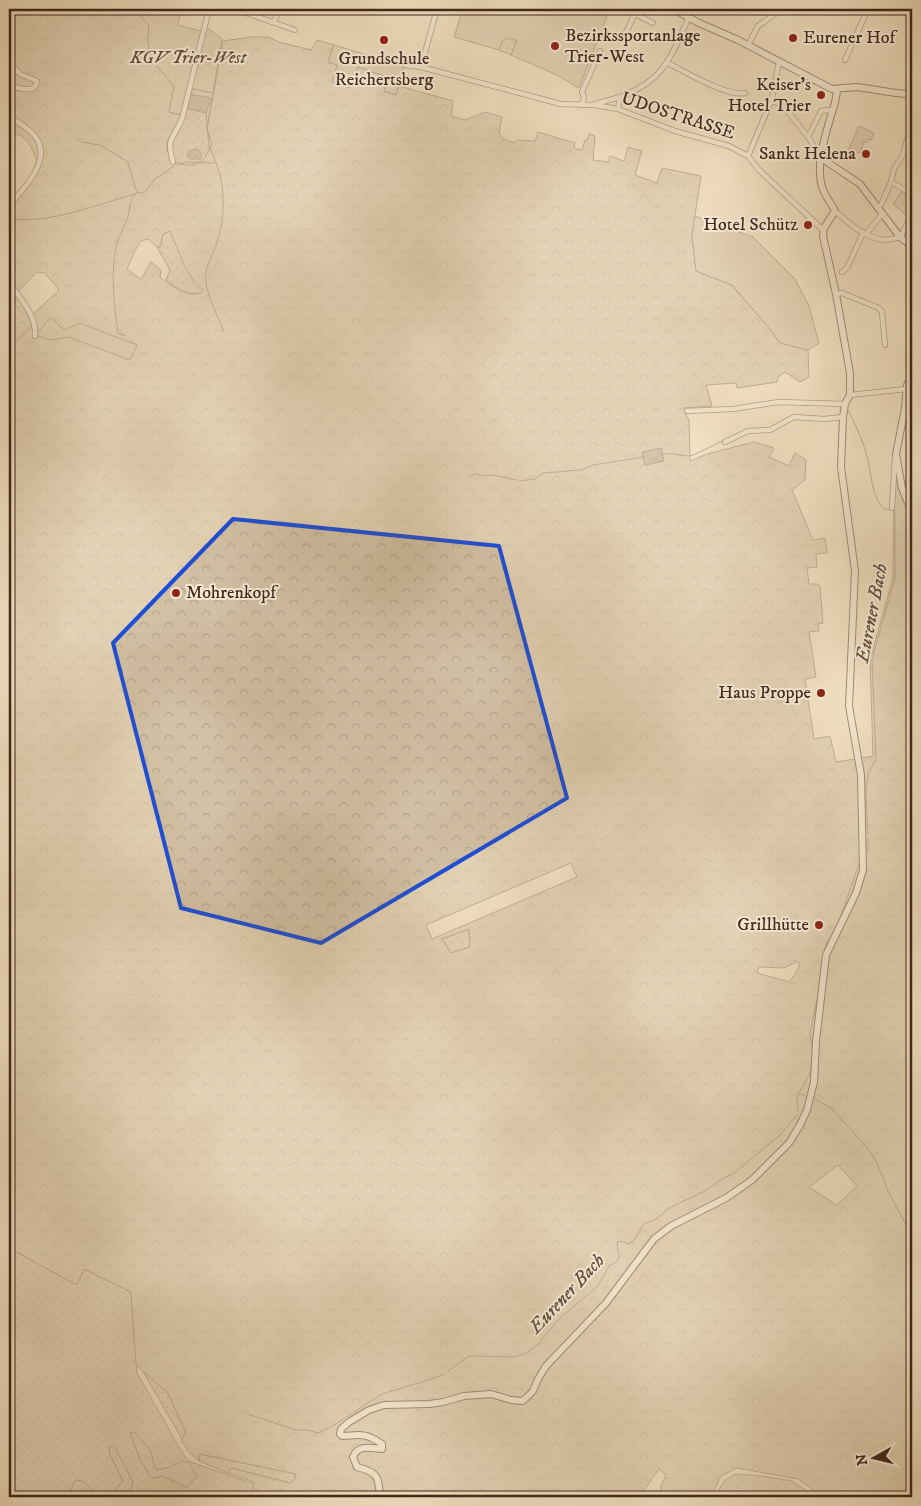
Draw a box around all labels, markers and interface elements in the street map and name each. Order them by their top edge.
place label: Bezirkssportanlage Trier-West [565,25,700,68]
place label: Eurener Hof [803,27,898,49]
marker: Eurener Hof [787,32,799,44]
marker: Grundschule Reichertsberg [378,34,390,46]
marker: Bezirkssportanlage Trier-West [549,40,561,52]
park label: KGV Trier-West [129,47,248,69]
place label: Grundschule Reichertsberg [335,48,433,91]
place label: Keiser's Hotel Trier [728,74,811,117]
street label: UDOSTRASSE [618,87,738,145]
marker: Keiser's Hotel Trier [815,89,827,101]
place label: Sankt Helena [759,143,856,165]
marker: Sankt Helena [860,148,872,160]
place label: Hotel Schütz [703,214,798,236]
marker: Hotel Schütz [802,219,814,231]
water label: Eurener Bach [851,561,893,665]
place label: Mohrenkopf [186,582,279,604]
marker: Mohrenkopf [170,587,182,599]
place label: Haus Proppe [718,682,811,704]
marker: Haus Proppe [815,687,827,699]
place label: Grillhütte [737,914,809,936]
marker: Grillhütte [813,919,825,931]
water label: Eurener Bach [524,1249,610,1339]
north arrow [848,1434,898,1484]
text: N [852,1452,872,1467]

